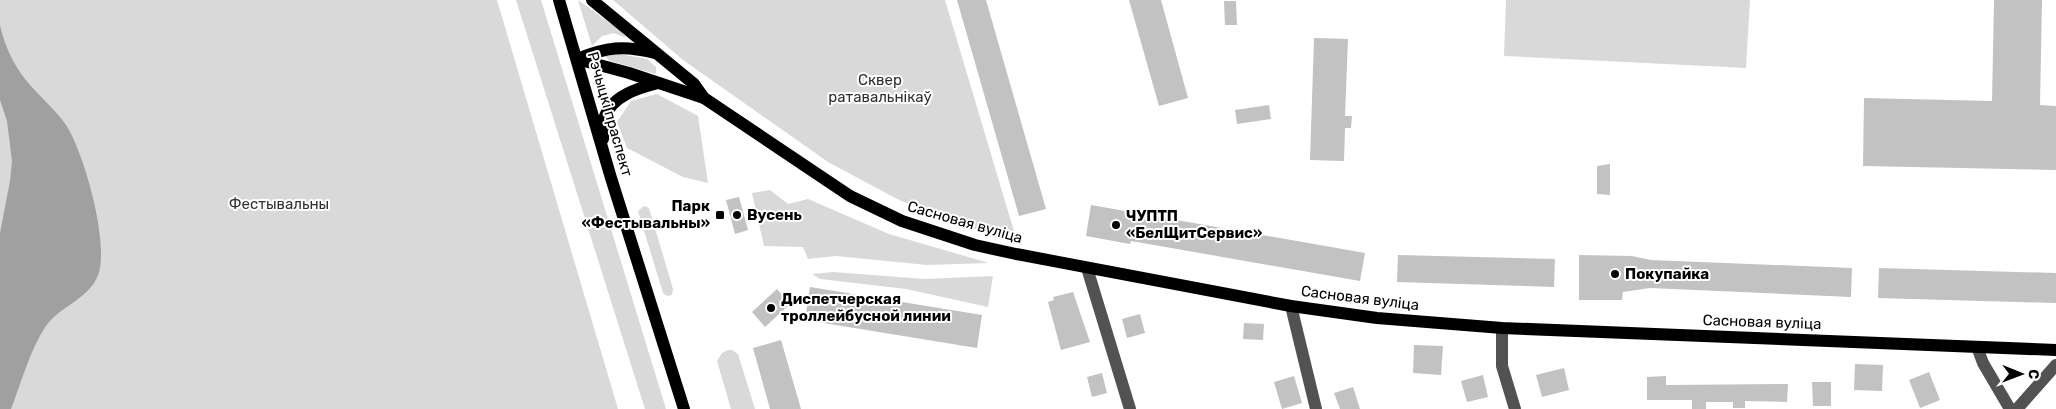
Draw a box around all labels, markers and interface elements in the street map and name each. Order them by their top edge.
street label: Рэчыцкі праспект [584,50,636,179]
park label: Сквер ратавальнікаў [828,71,932,106]
park label: Фестывальны [229,195,329,213]
place label: Парк «Фестывальны» [582,197,710,232]
street label: Сасновая вуліца [905,197,1025,247]
place label: Вусень [747,206,802,224]
place label: ЧУПТП «БелЩитСервис» [1126,207,1262,242]
marker: Парк «Фестывальны» [714,209,726,221]
marker: Вусень [731,209,743,221]
marker: ЧУПТП «БелЩитСервис» [1110,219,1122,231]
place label: Покупайка [1625,265,1709,283]
marker: Покупайка [1609,268,1621,280]
street label: Сасновая вуліца [1300,282,1420,314]
place label: Диспетчерская троллейбусной линии [781,290,951,325]
marker: Диспетчерская троллейбусной линии [765,302,777,314]
street label: Сасновая вуліца [1702,311,1822,333]
north arrow [1996,349,2046,399]
text: С [2025,369,2042,379]

